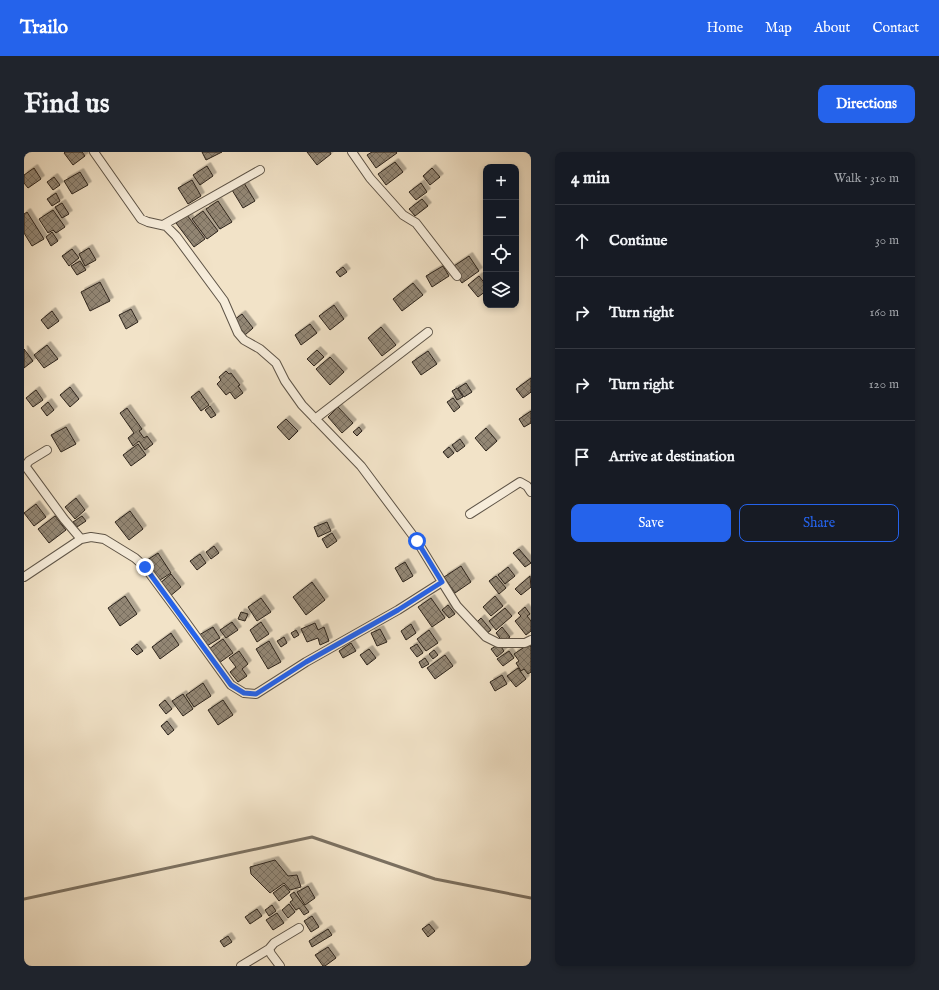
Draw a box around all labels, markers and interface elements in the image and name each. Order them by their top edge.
text: Trailo [20,16,68,40]
text: Home [707,19,743,37]
text: Map [765,19,792,37]
text: About [814,19,850,37]
text: Contact [872,19,919,37]
button: Directions [818,85,915,123]
text: Find us [24,87,110,122]
map controls [483,164,519,308]
button: + [483,164,519,200]
text: 4 min [571,168,610,189]
text: Walk · 310 m [834,170,899,187]
button: − [483,200,519,236]
icon: ahead [571,230,593,252]
text: Continue [609,231,667,250]
text: 30 m [875,232,899,249]
button: locate [483,236,519,272]
button: layers [483,272,519,308]
icon: right [571,302,593,324]
text: Turn right [609,303,674,322]
text: 160 m [869,304,899,321]
icon: right [571,374,593,396]
text: Turn right [609,375,674,394]
text: 120 m [869,376,899,393]
icon: arrive [571,446,593,468]
text: Arrive at destination [609,447,735,466]
button: Save [571,504,731,542]
button: Share [739,504,899,542]
route start [408,532,426,550]
route end [136,558,154,576]

